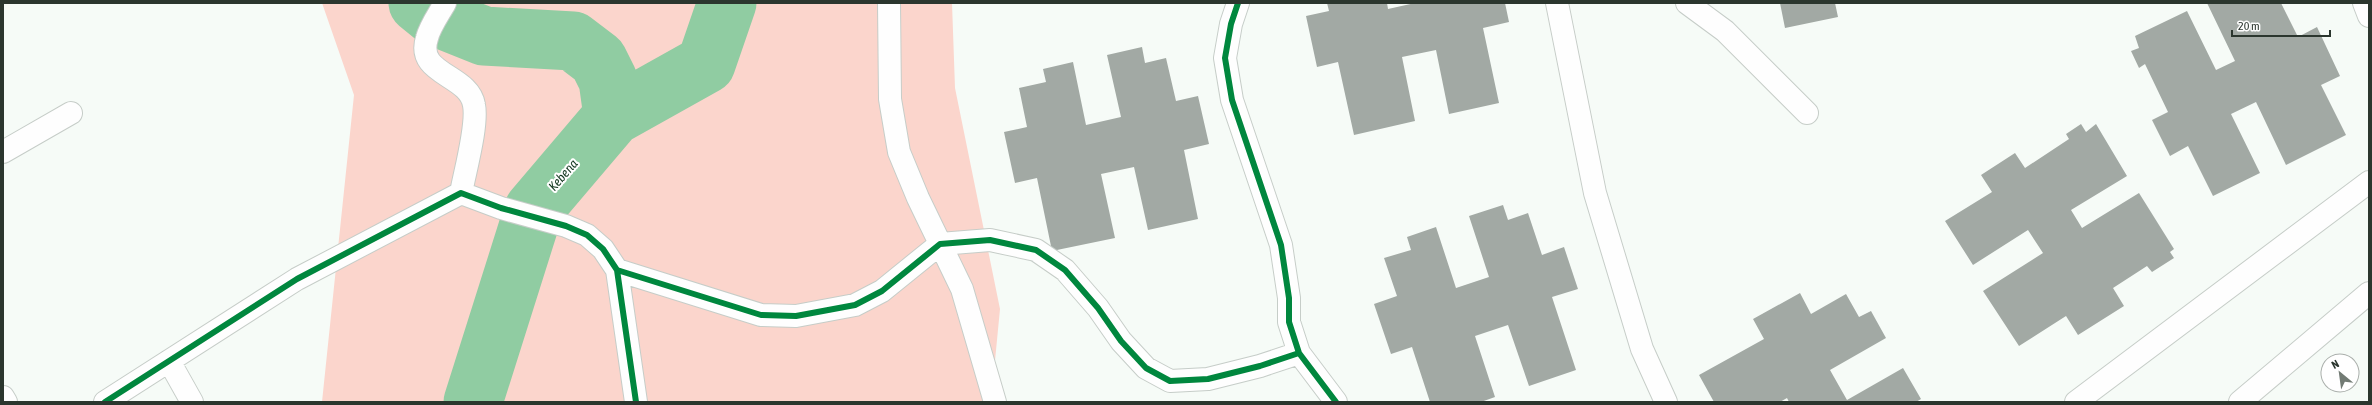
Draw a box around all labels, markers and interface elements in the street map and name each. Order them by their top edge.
scale bar [2232,12,2330,38]
text: 20 m [2238,19,2260,33]
water label: Kebena [545,156,581,194]
north arrow [2320,353,2360,393]
text: N [2329,357,2341,371]

